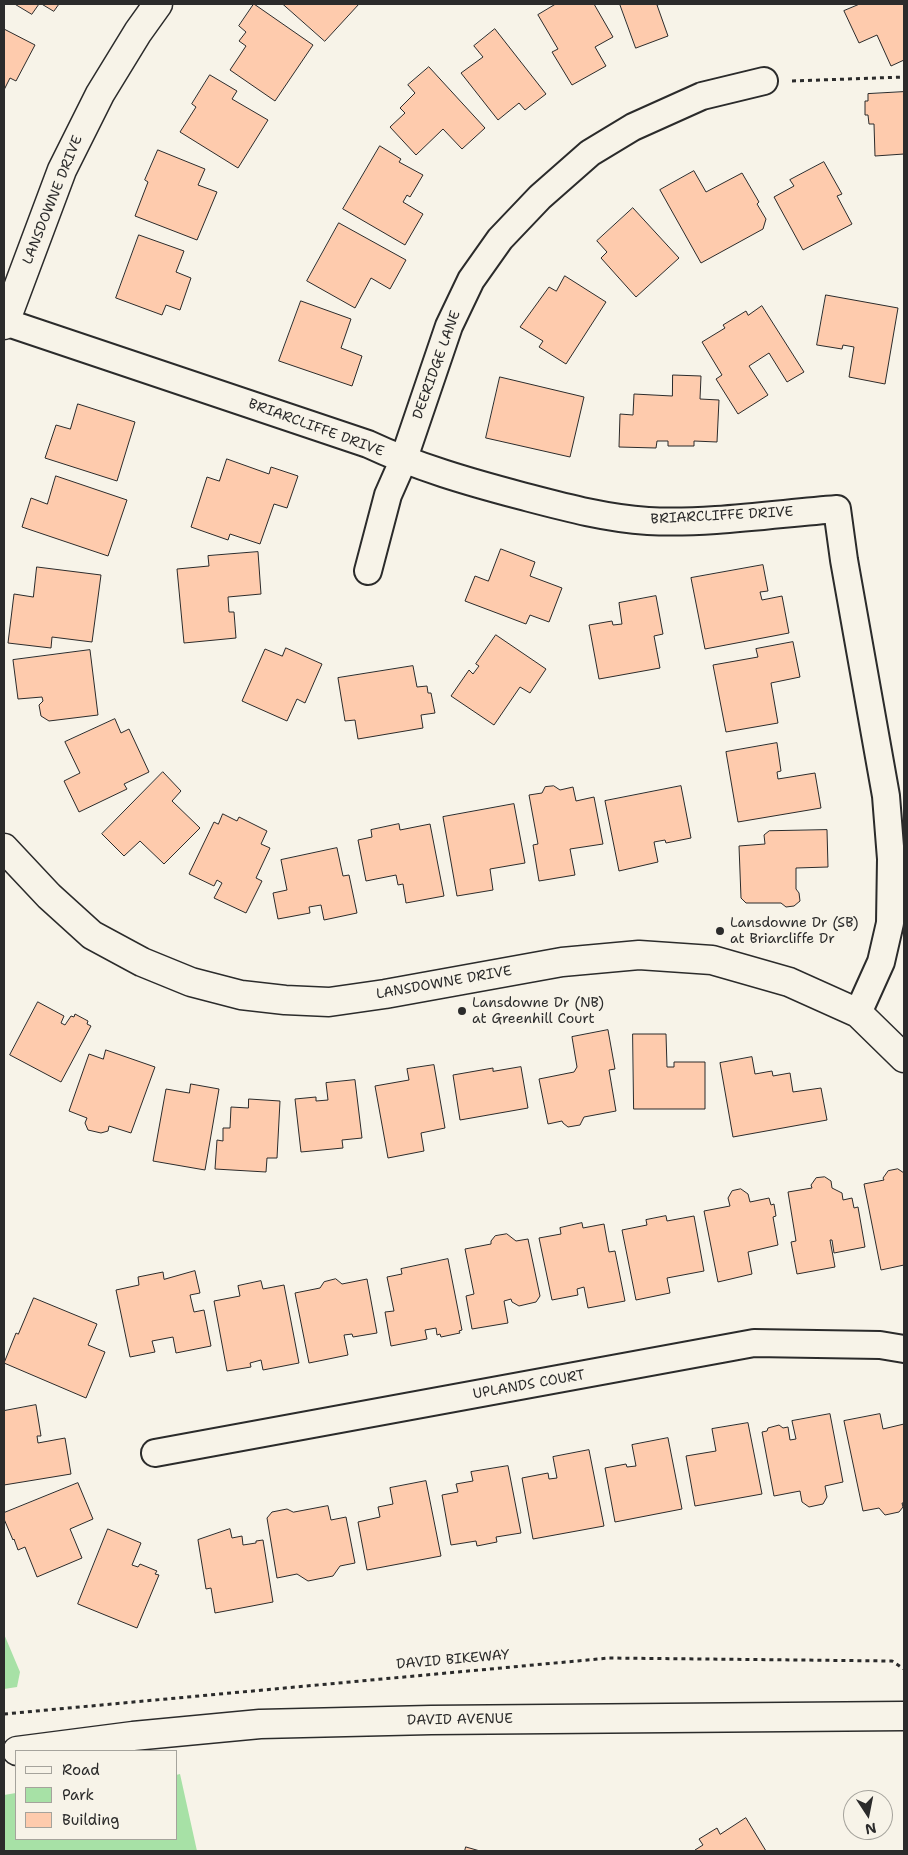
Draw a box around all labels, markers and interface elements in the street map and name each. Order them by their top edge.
street label: LANSDOWNE DRIVE [19,133,87,267]
street label: DEERIDGE LANE [410,308,464,422]
street label: BRIARCLIFFE DRIVE [246,396,386,460]
street label: BRIARCLIFFE DRIVE [650,504,794,528]
place label: Lansdowne Dr (SB) at Briarcliffe Dr [730,915,859,948]
marker: Lansdowne Dr (SB) at Briarcliffe Dr [714,925,726,937]
street label: LANSDOWNE DRIVE [375,963,513,1003]
place label: Lansdowne Dr (NB) at Greenhill Court [472,995,604,1028]
marker: Lansdowne Dr (NB) at Greenhill Court [456,1005,468,1017]
street label: UPLANDS COURT [472,1367,586,1403]
street label: DAVID BIKEWAY [396,1647,510,1673]
street label: DAVID AVENUE [407,1711,513,1729]
legend [15,1750,178,1840]
text: Road [62,1760,100,1780]
text: Park [62,1785,94,1805]
north arrow [843,1790,893,1840]
text: Building [62,1810,119,1830]
text: N [864,1819,878,1839]

